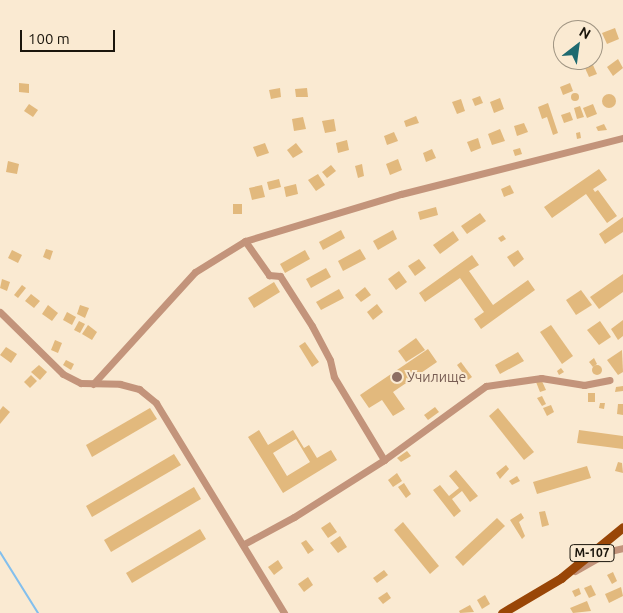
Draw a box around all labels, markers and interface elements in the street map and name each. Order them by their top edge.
scale bar [22,20,118,52]
north arrow [553,20,603,70]
text: N [576,23,594,42]
text: 100 m [28,30,70,47]
place label: Училище [407,369,466,385]
marker: Училище [391,371,403,383]
road number: М-107 [570,544,614,562]

